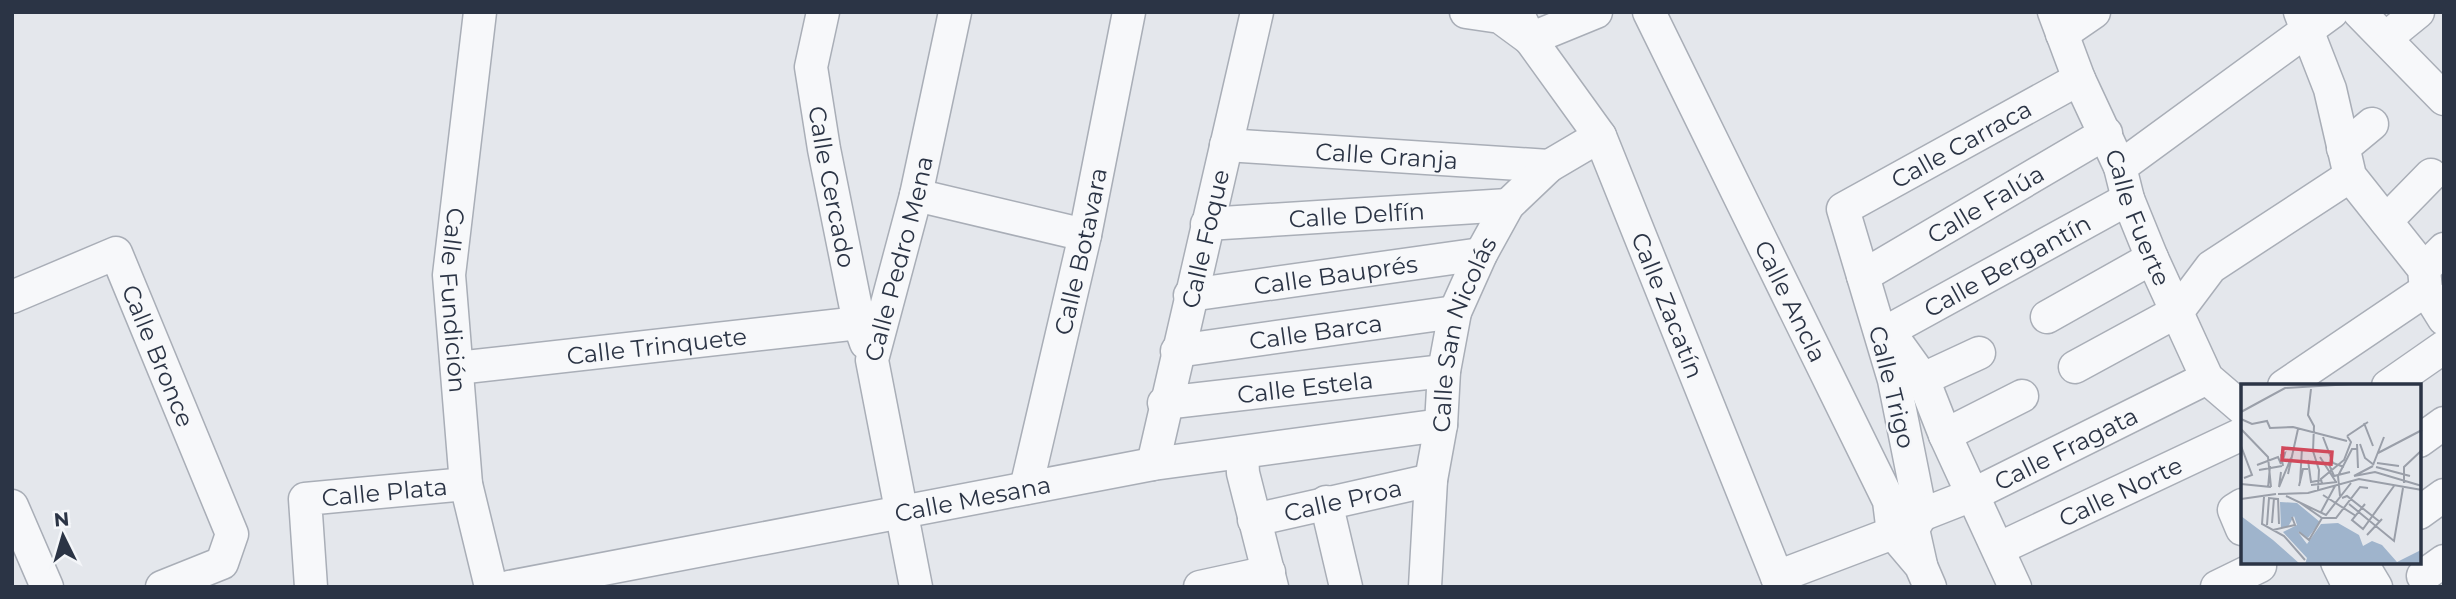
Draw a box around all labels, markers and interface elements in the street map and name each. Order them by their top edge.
street label: Calle Carraca [1886,94,2036,194]
street label: Calle Cercado [803,104,862,270]
street label: Calle Granja [1314,136,1459,175]
street label: Calle Fuerte [2099,144,2177,290]
street label: Calle Pedro Mena [858,153,938,364]
street label: Calle Falúa [1922,158,2049,250]
street label: Calle Botavara [1048,165,1112,338]
street label: Calle Foque [1175,167,1235,311]
street label: Calle Delfín [1288,196,1426,233]
street label: Calle Fundición [434,206,473,394]
street label: Calle Bergantín [1919,208,2096,323]
street label: Calle Zacatín [1626,228,1710,382]
street label: Calle San Nicolás [1426,231,1502,433]
street label: Calle Ancla [1749,235,1833,367]
street label: Calle Bauprés [1252,249,1419,300]
street label: Calle Bronce [116,280,201,431]
street label: Calle Barca [1247,308,1384,355]
street label: Calle Trinquete [565,321,748,370]
street label: Calle Trigo [1863,323,1921,451]
street label: Calle Estela [1235,365,1375,409]
inset map [2241,384,2421,564]
street label: Calle Fragata [1989,400,2142,496]
street label: Calle Norte [2054,450,2187,533]
street label: Calle Mesana [892,469,1053,528]
street label: Calle Plata [320,471,449,512]
street label: Calle Proa [1281,473,1404,527]
north arrow [28,501,98,571]
text: N [53,507,70,532]

